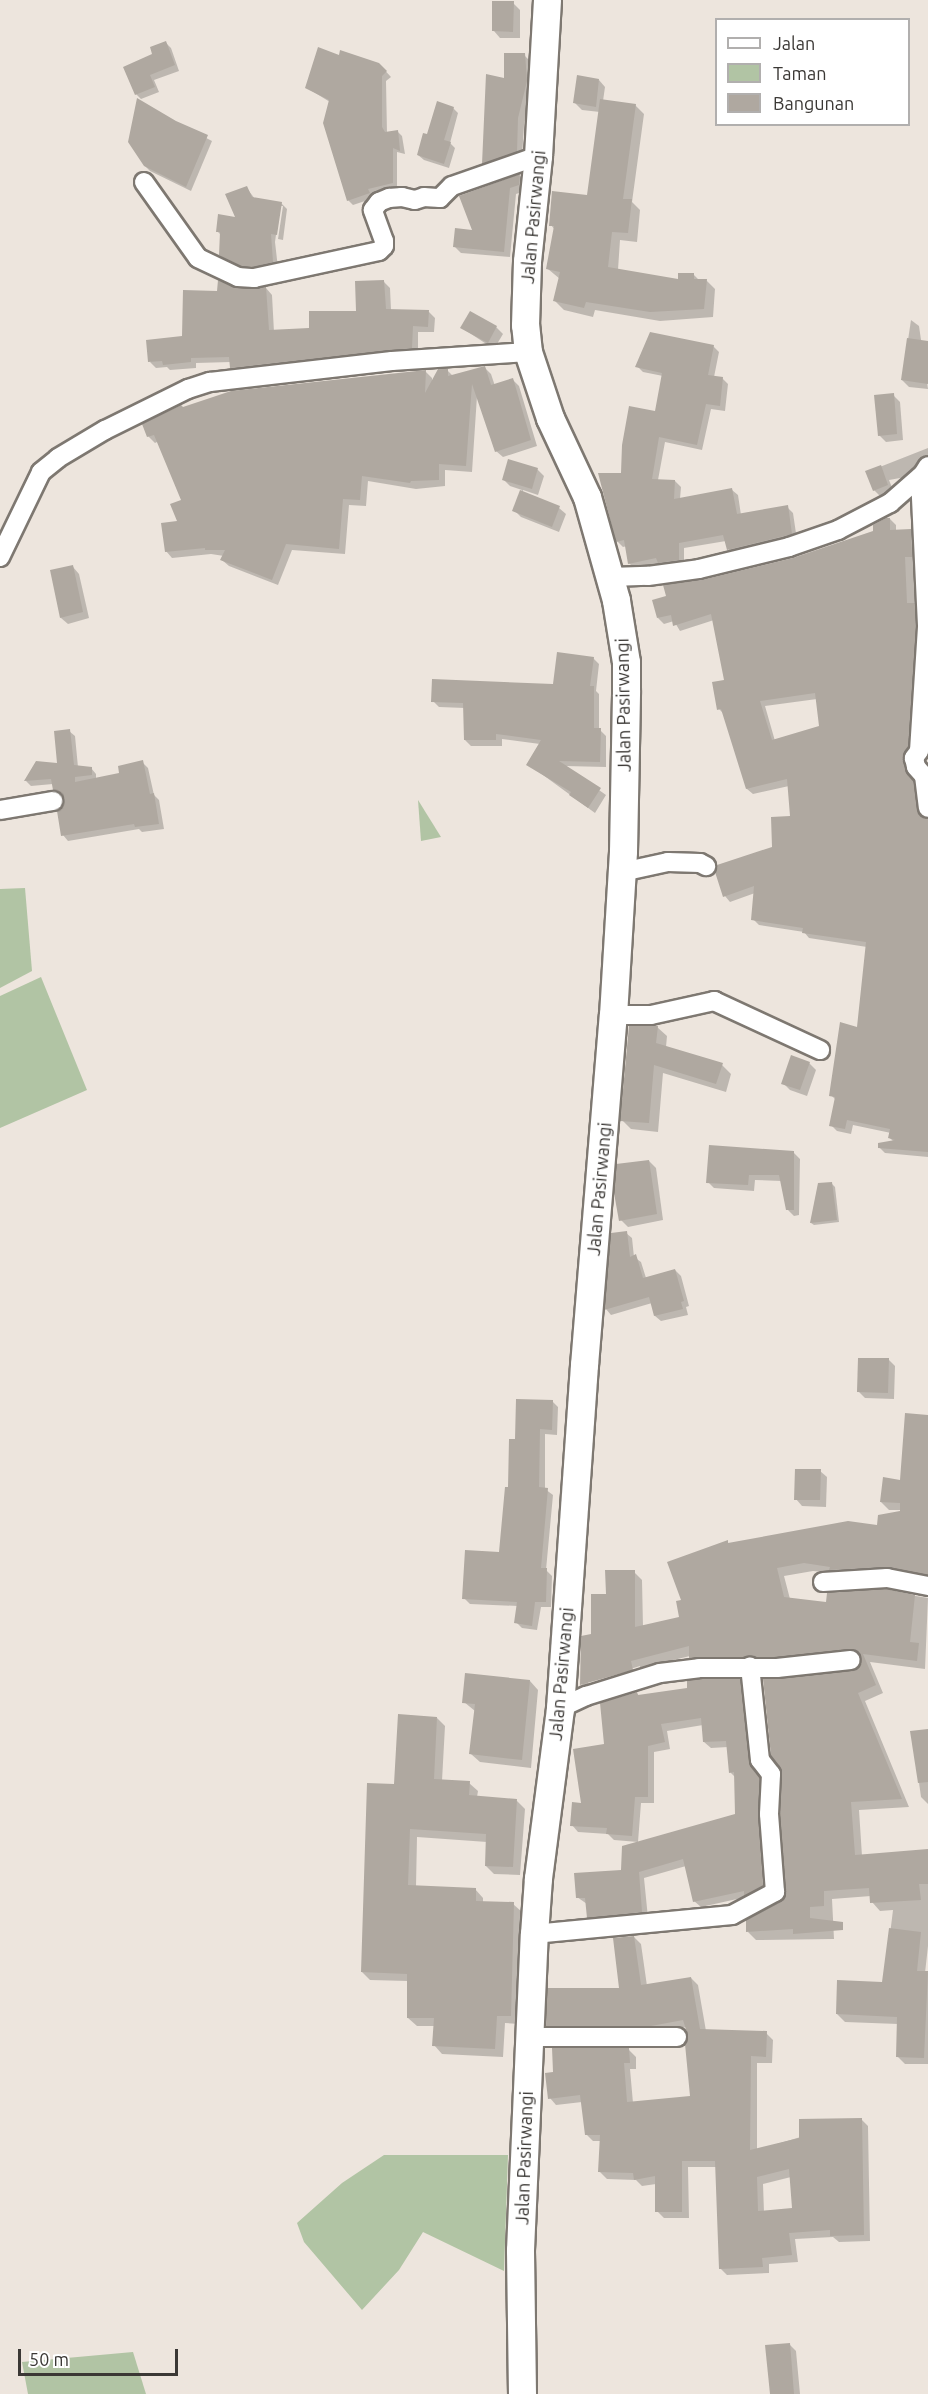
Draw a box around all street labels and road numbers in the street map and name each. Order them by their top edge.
street label: Jalan Pasirwangi [516,149,550,285]
street label: Jalan Pasirwangi [611,638,635,772]
street label: Jalan Pasirwangi [582,1121,616,1257]
street label: Jalan Pasirwangi [544,1606,578,1742]
street label: Jalan Pasirwangi [511,2091,537,2225]

